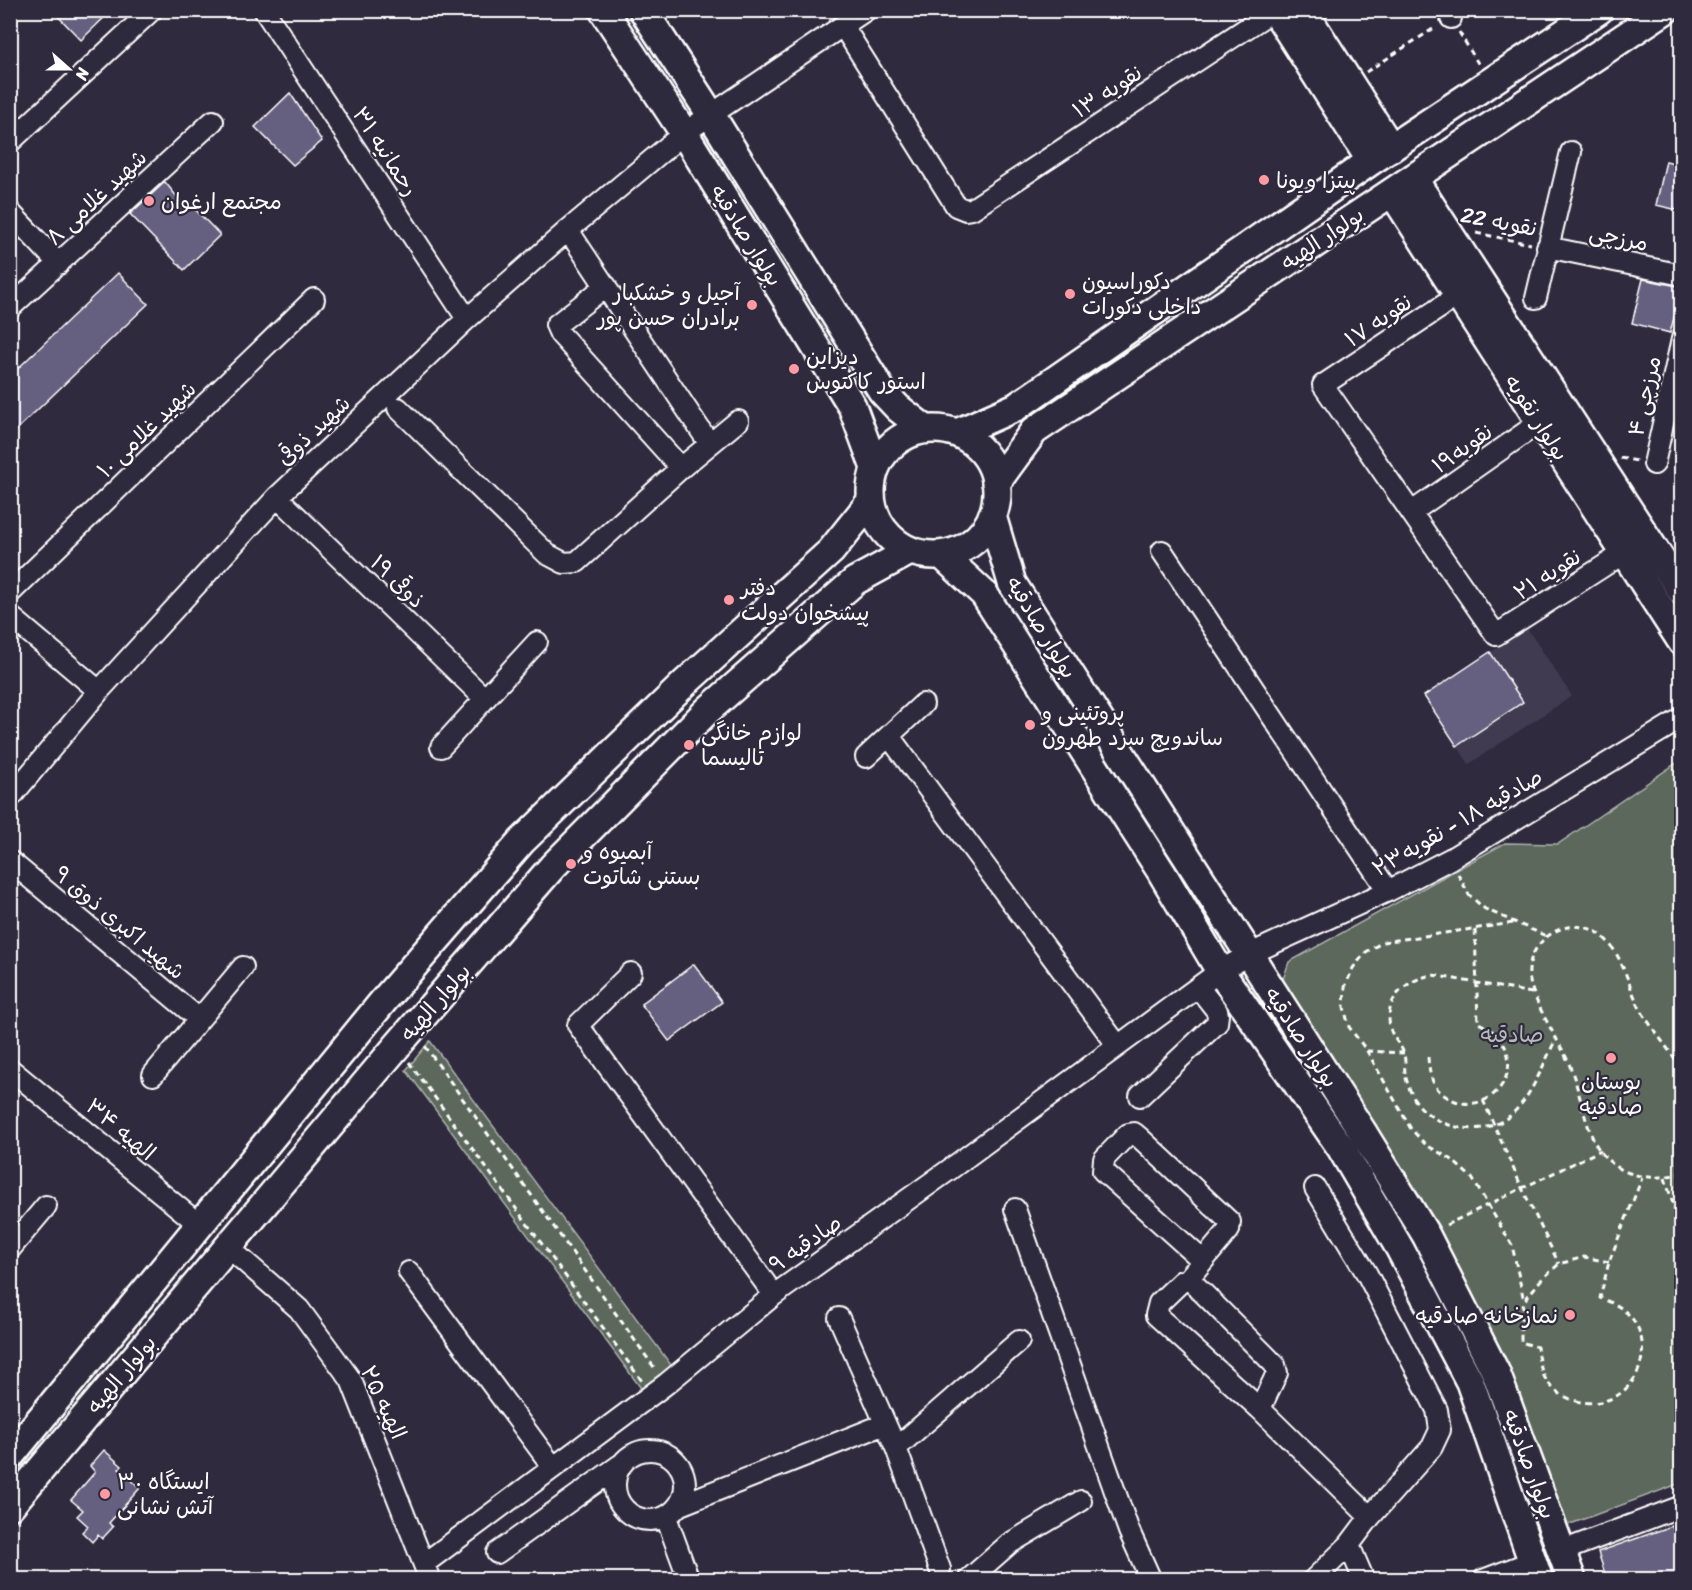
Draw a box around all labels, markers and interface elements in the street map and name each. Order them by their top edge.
north arrow [39,39,99,99]
street label: نقویه ۱۳ [1064,54,1150,129]
text: N [67,63,98,85]
street label: رحمانیه ۳۱ [342,98,430,204]
street label: شهید غلامی ۸ [36,139,156,255]
place label: پیتزا ویونا [1276,161,1356,200]
marker: پیتزا ویونا [1257,173,1271,187]
street label: بولوار صادقیه [700,176,794,294]
place label: مجتمع ارغوان [161,182,282,221]
marker: مجتمع ارغوان [142,194,156,208]
street label: نقویه 22 [1457,195,1540,248]
street label: بولوار الهیه [1272,196,1372,281]
street label: مرزچی [1586,212,1652,263]
place label: دکوراسیون داخلی دکورات [1082,262,1201,326]
place label: آجیل و خشکبار برادران حسن پور [595,273,742,337]
street label: نقویه ۱۷ [1336,283,1420,358]
marker: دکوراسیون داخلی دکورات [1063,287,1077,301]
marker: آجیل و خشکبار برادران حسن پور [745,298,759,312]
place label: دیزاین استور کاکتوس [806,337,926,401]
street label: مرزچی ۴ [1616,352,1673,440]
marker: دیزاین استور کاکتوس [787,362,801,376]
street label: بولوار نقویه [1494,366,1580,469]
street label: شهید غلامی ۱۰ [87,371,206,488]
street label: شهید ذوقی [267,385,360,476]
street label: نقویه۱۹ [1423,413,1501,484]
street label: نقویه ۲۱ [1505,538,1589,611]
street label: ذوقی ۱۹ [361,545,435,618]
place label: دفتر پیشخوان دولت [739,568,869,632]
street label: بولوار صادقیه [995,568,1088,686]
marker: دفتر پیشخوان دولت [722,593,736,607]
place label: پروتئینی و ساندویچ سرد طهرون [1040,693,1223,757]
place label: لوازم خانگی تالیسما [701,713,802,777]
marker: پروتئینی و ساندویچ سرد طهرون [1023,718,1037,732]
marker: لوازم خانگی تالیسما [682,738,696,752]
street label: صادقیه ۱۸ - نقویه۲۳ [1364,757,1550,887]
place label: آبمیوه و بستنی شاتوت [581,832,700,896]
street label: شهید اکبری ذوق ۹ [45,855,194,990]
marker: آبمیوه و بستنی شاتوت [564,857,578,871]
street label: بولوار الهیه [390,954,481,1051]
street label: بولوار صادقیه [1254,979,1349,1096]
park label: صادقیه [1481,1015,1543,1054]
marker: بوستان صادقیه [1604,1051,1618,1065]
place label: بوستان صادقیه [1580,1062,1642,1126]
street label: الهیه ۳۴ [76,1088,165,1171]
street label: صادقیه ۹ [760,1204,850,1283]
place label: نمازخانه صادقیه [1415,1296,1558,1335]
marker: نمازخانه صادقیه [1563,1308,1577,1322]
street label: بولوار الهیه [76,1326,167,1423]
street label: الهیه ۲۵ [349,1358,418,1446]
street label: بولوار صادقیه [1492,1404,1567,1525]
place label: ایستگاه ۳۰ آتش نشانی [117,1462,215,1526]
marker: ایستگاه ۳۰ آتش نشانی [98,1487,112,1501]

